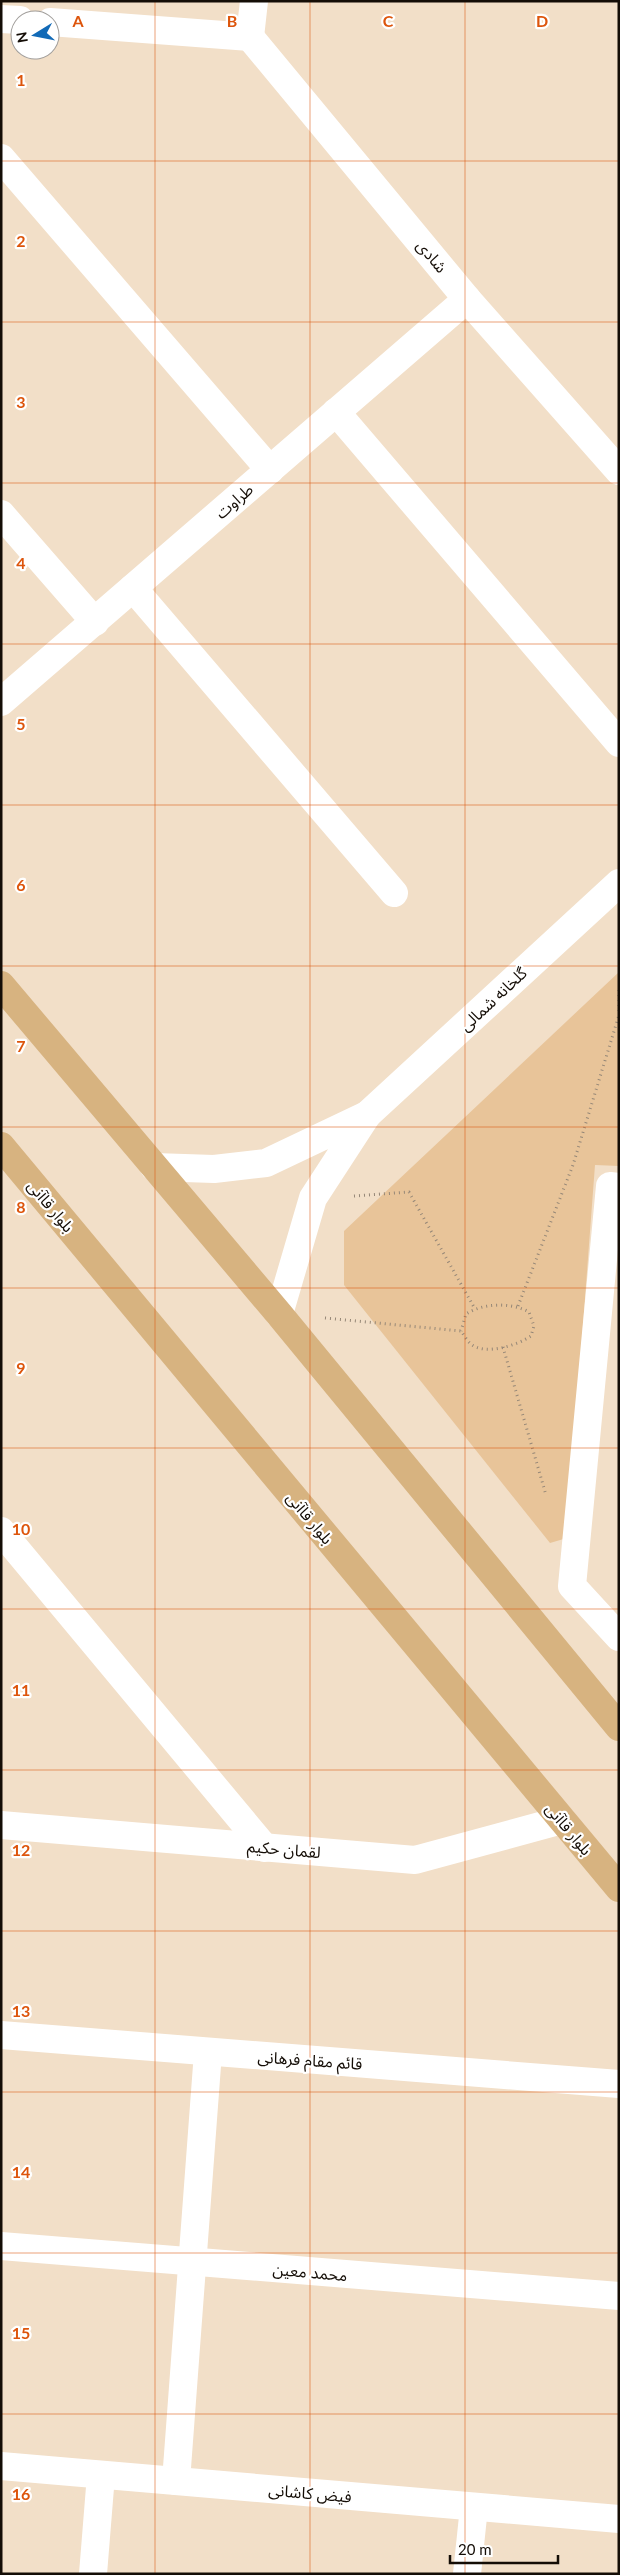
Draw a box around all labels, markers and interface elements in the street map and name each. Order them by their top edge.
north arrow [10,10,60,60]
text: A [71,11,84,30]
text: B [227,11,237,30]
text: C [383,11,394,30]
text: D [536,11,548,30]
text: N [12,31,31,44]
text: 1 [16,70,26,89]
text: 2 [16,231,26,250]
street label: شادی [412,235,452,277]
text: 3 [16,392,26,411]
street label: طراوت [211,479,257,523]
text: 4 [16,553,26,572]
text: 5 [16,714,26,733]
text: 6 [16,875,26,894]
street label: گلخانه شمالی [455,962,531,1035]
text: 7 [16,1036,26,1055]
street label: بلوار قاآنی [23,1176,79,1236]
text: 8 [16,1197,26,1216]
text: 9 [16,1358,26,1377]
street label: بلوار قاآنی [282,1488,338,1548]
text: 10 [12,1519,30,1538]
text: 11 [12,1680,30,1699]
street label: بلوار قاآنی [541,1799,597,1859]
street label: لقمان حکیم [246,1836,322,1865]
text: 12 [12,1840,30,1859]
text: 13 [12,2001,30,2020]
street label: قائم مقام فرهانی [257,2046,363,2077]
text: 14 [12,2162,30,2181]
street label: محمد معین [272,2259,348,2285]
text: 15 [12,2323,30,2342]
street label: فیض کاشانی [268,2479,352,2507]
text: 16 [12,2484,30,2503]
scale bar [450,2532,558,2564]
text: 20 m [458,2540,492,2558]

